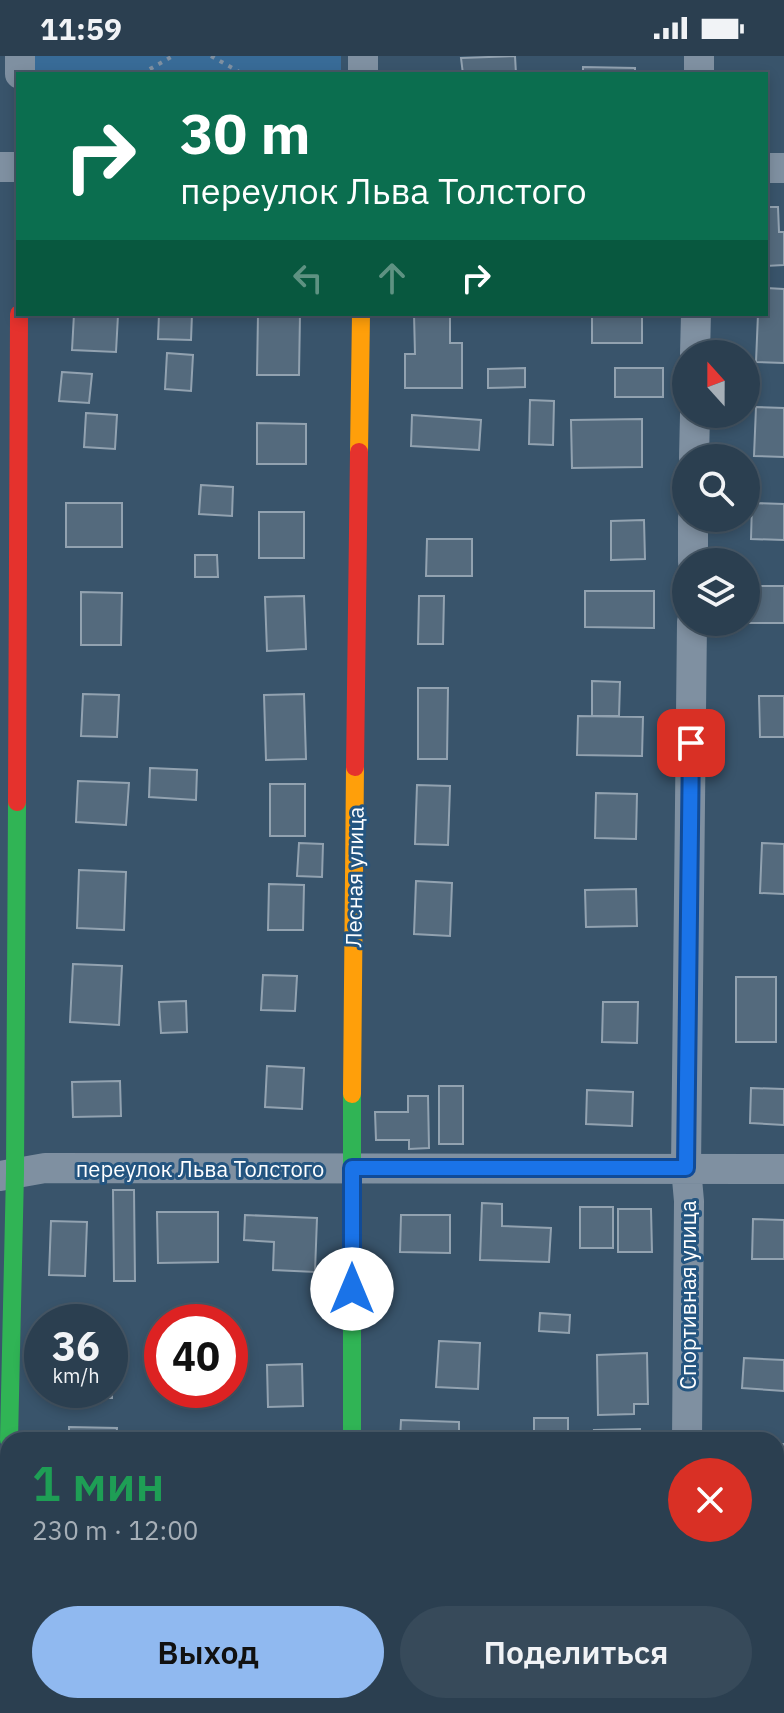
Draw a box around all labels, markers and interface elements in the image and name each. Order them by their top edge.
text: 11:59 [40,9,122,48]
text: 30 m [180,97,310,169]
icon: right [48,104,152,208]
text: переулок Льва Толстого [180,167,587,214]
icon: left [286,256,330,300]
icon: ahead [370,256,414,300]
icon: right [454,256,498,300]
north arrow [672,340,760,428]
map controls [672,340,760,636]
button: search [672,444,760,532]
button: layers [672,548,760,636]
pin [657,709,725,777]
icon: arrive [669,721,713,765]
street label: Лесная улица [338,806,370,948]
street label: переулок Льва Толстого [76,1154,324,1183]
street label: Спортивная улица [673,1200,702,1390]
position arrow [310,1247,394,1331]
speed limit sign: 40 [144,1304,248,1408]
text: 36 [52,1320,100,1372]
text: km/h [52,1362,100,1389]
text: 1 мин [32,1452,165,1514]
button: close [668,1458,752,1542]
text: 230 m · 12:00 [32,1513,198,1547]
button: Выход [32,1606,384,1698]
button: Поделиться [400,1606,752,1698]

